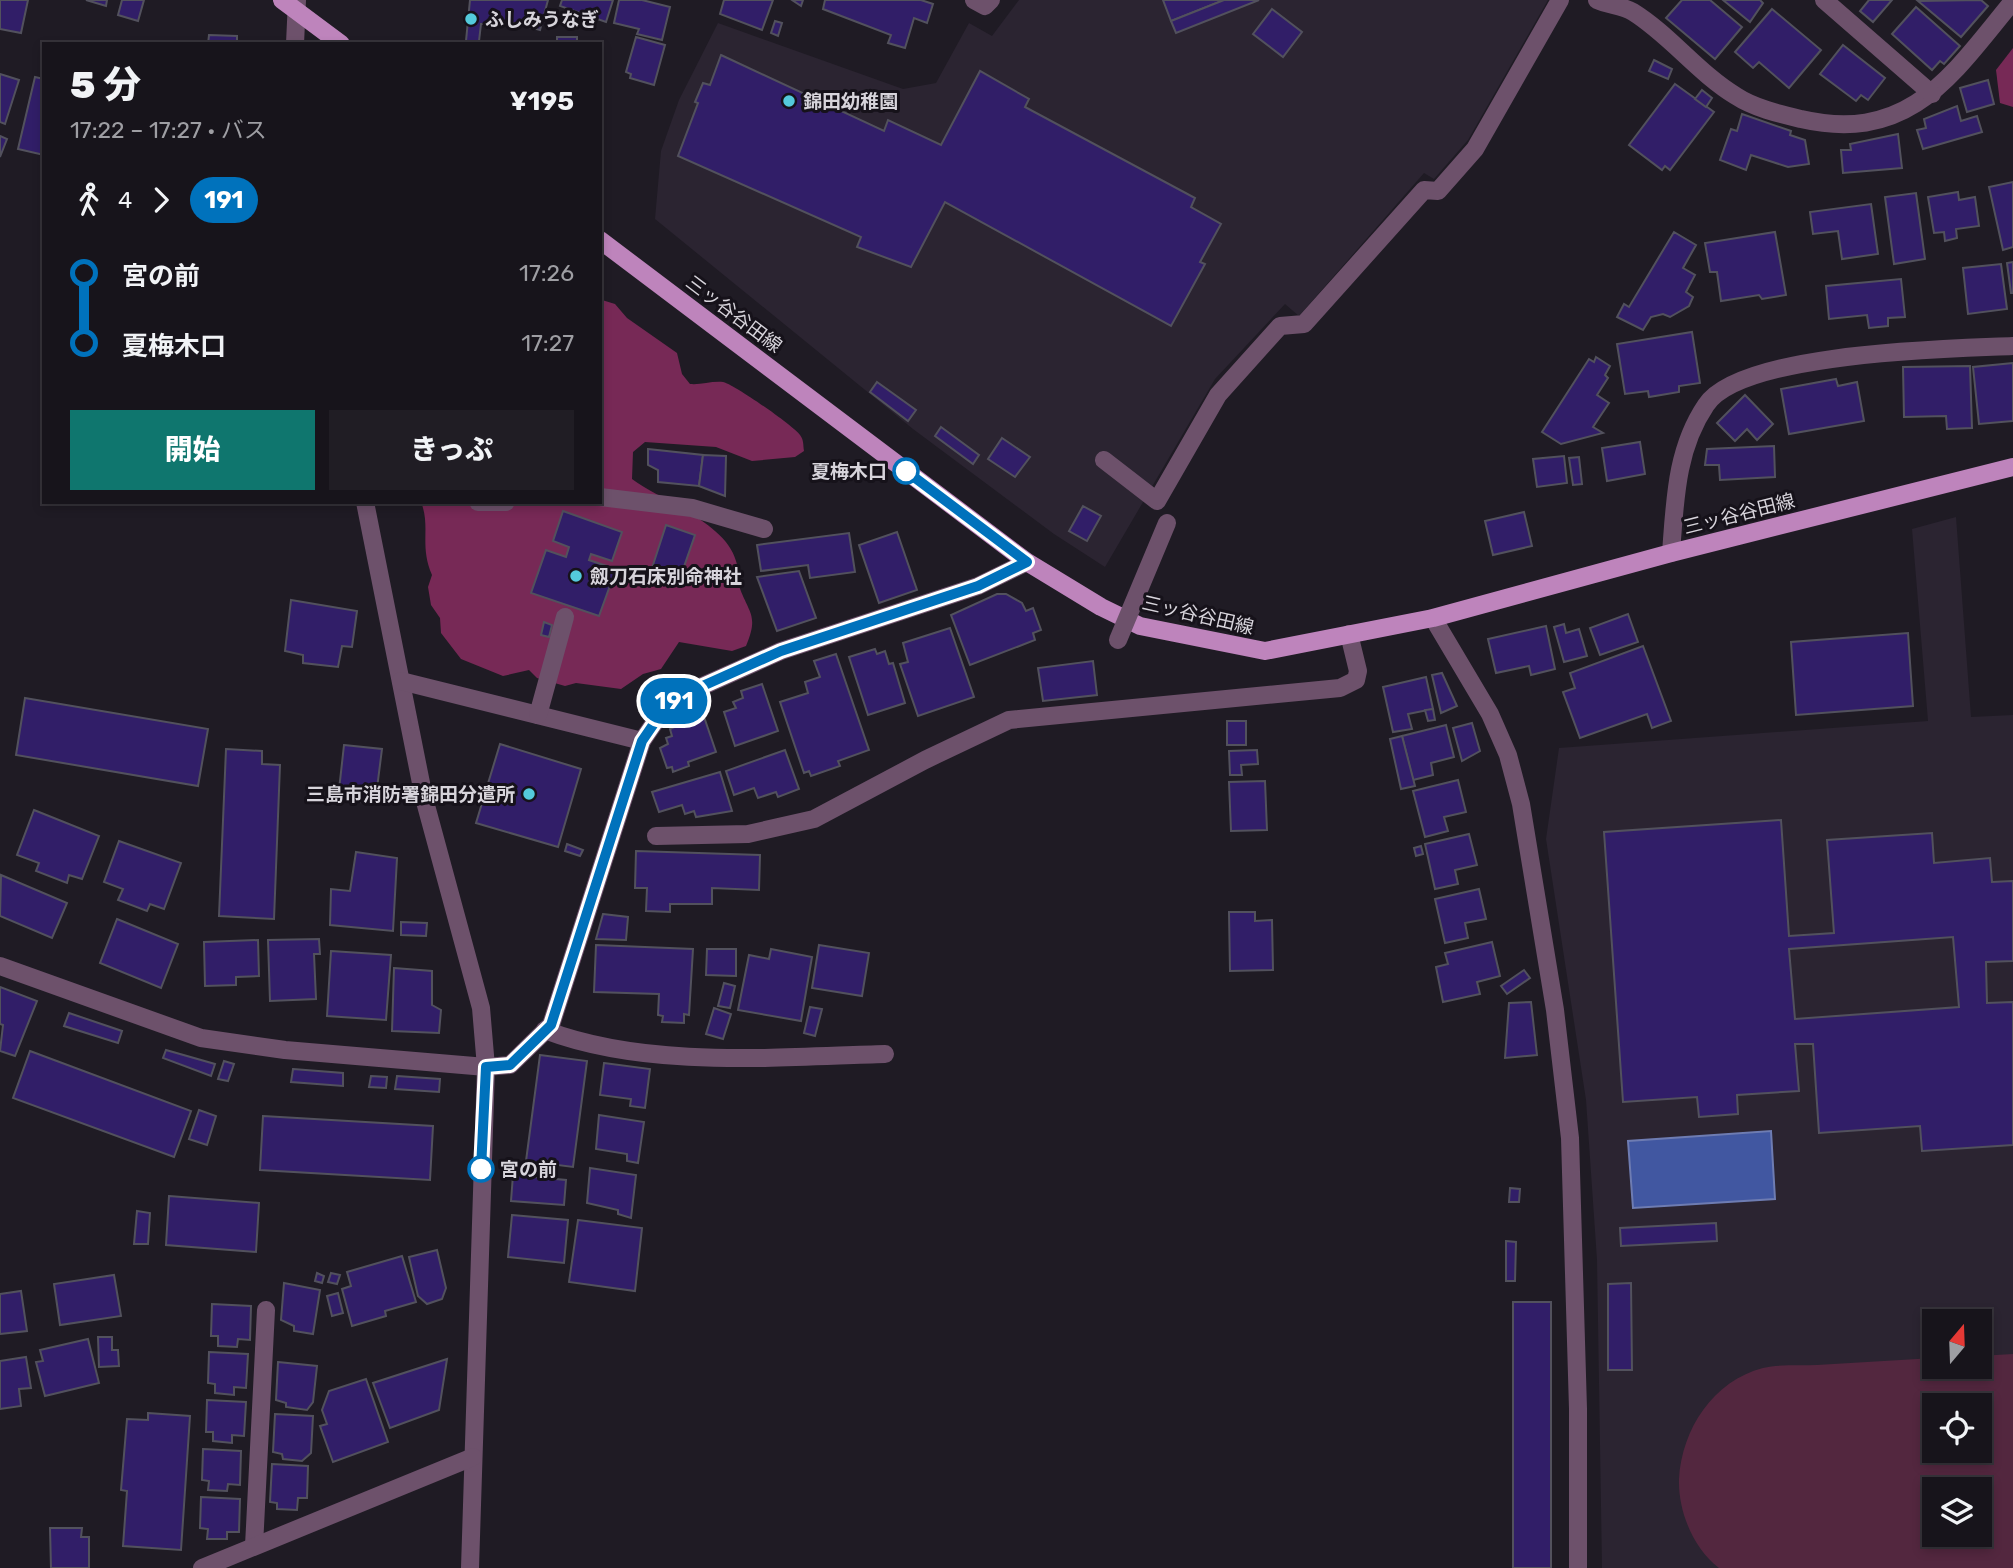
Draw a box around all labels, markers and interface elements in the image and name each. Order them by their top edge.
place label: ふしみうなぎ [485,8,599,31]
marker: ふしみうなぎ [463,11,479,27]
text: 5 分 [70,62,141,108]
text: ¥195 [510,86,574,117]
place label: 錦田幼稚園 [803,90,898,113]
marker: 錦田幼稚園 [781,93,797,109]
text: 17:22 – 17:27 · バス [70,116,267,144]
icon: walk [70,181,108,219]
icon: forward [142,181,180,219]
text: 4 [118,186,132,214]
text: 191 [204,186,244,214]
text: 17:26 [519,259,574,287]
text: 宮の前 [122,261,200,292]
street label: 三ッ谷谷田線 [682,271,786,357]
text: 17:27 [521,329,574,357]
text: 夏梅木口 [122,331,226,362]
button: 開始 [70,410,315,490]
button: きっぷ [329,410,574,490]
marker: 夏梅木口 [893,458,919,484]
place label: 夏梅木口 [811,460,887,483]
street label: 三ッ谷谷田線 [1681,489,1797,539]
place label: 劔刀石床別命神社 [590,565,742,588]
marker: 劔刀石床別命神社 [568,568,584,584]
street label: 三ッ谷谷田線 [1140,591,1256,639]
line badge: 191 [634,678,714,724]
text: 191 [654,687,694,715]
place label: 三島市消防署錦田分遣所 [306,783,515,806]
marker: 三島市消防署錦田分遣所 [521,786,537,802]
marker: 宮の前 [468,1156,494,1182]
place label: 宮の前 [500,1158,557,1181]
north arrow [1922,1309,1992,1379]
map controls [1922,1309,1992,1547]
button: locate [1922,1393,1992,1463]
button: layers [1922,1477,1992,1547]

